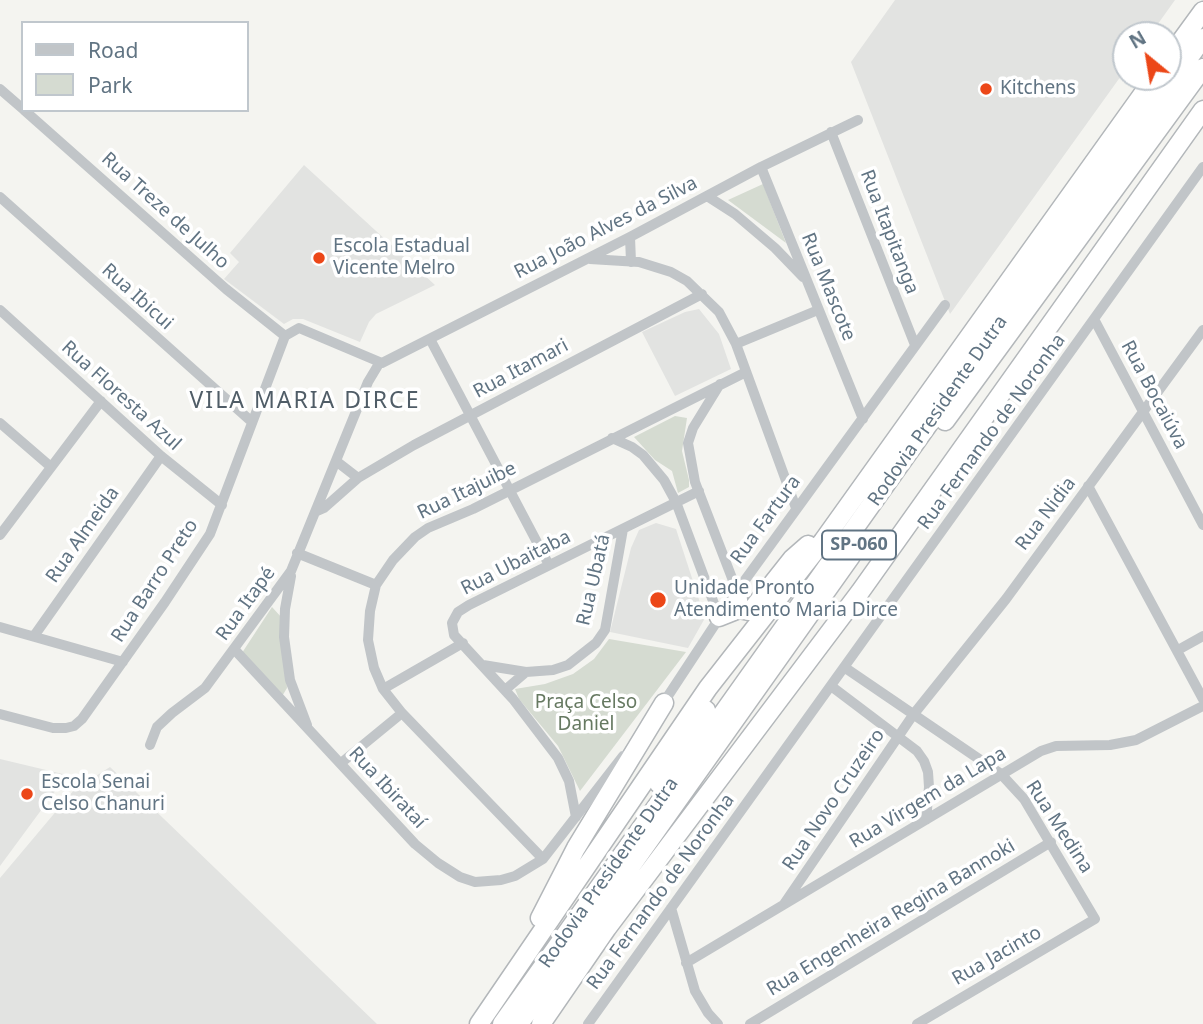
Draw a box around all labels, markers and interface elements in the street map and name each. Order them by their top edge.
legend [21,21,248,112]
north arrow [1112,21,1182,91]
text: N [1124,24,1151,55]
text: Road [88,36,138,64]
text: Park [88,71,132,99]
place label: Kitchens [1000,78,1076,100]
marker: Kitchens [978,81,994,97]
street label: Rua Treze de Julho [97,148,233,274]
street label: Rua Itapitanga [855,167,923,297]
street label: Rua João Alves da Silva [511,172,701,284]
street label: Rua Mascote [796,230,860,344]
place label: Escola Estadual Vicente Melro [333,236,470,280]
marker: Escola Estadual Vicente Melro [311,250,327,266]
street label: Rua Ibicui [97,259,177,335]
street label: Rodovia Presidente Dutra [864,311,1012,511]
street label: Rua Fernando de Noronha [913,330,1071,534]
street label: Rua Itamari [470,334,572,404]
street label: Rua Floresta Azul [57,336,185,456]
street label: Rua Bocaiúva [1116,337,1192,453]
district label: VILA MARIA DIRCE [192,387,418,415]
street label: Rua Itajuibe [414,457,520,525]
street label: Rua Fartura [726,471,806,569]
street label: Rua Nidia [1011,473,1081,555]
street label: Rua Almeida [42,483,124,587]
street label: Rua Barro Preto [107,515,203,647]
street label: Rua Ubaitaba [457,526,575,600]
road number: SP-060 [822,530,896,560]
street label: Rua Ubatá [572,532,616,628]
street label: Rua Itapé [212,563,280,645]
place label: Unidade Pronto Atendimento Maria Dirce [674,578,898,622]
marker: Unidade Pronto Atendimento Maria Dirce [648,590,668,610]
park label: Praça Celso Daniel [535,692,637,736]
street label: Rua Novo Cruzeiro [778,725,890,875]
street label: Rua Virgem da Lapa [846,742,1010,854]
street label: Rua Ibirataí [344,743,430,833]
place label: Escola Senai Celso Chanuri [41,772,165,816]
street label: Rodovia Presidente Dutra [535,773,683,973]
street label: Rua Medina [1021,776,1097,878]
marker: Escola Senai Celso Chanuri [19,786,35,802]
street label: Rua Fernando de Noronha [582,790,740,994]
street label: Rua Engenheira Regina Bannoki [763,835,1019,1001]
street label: Rua Jacinto [948,921,1046,991]

